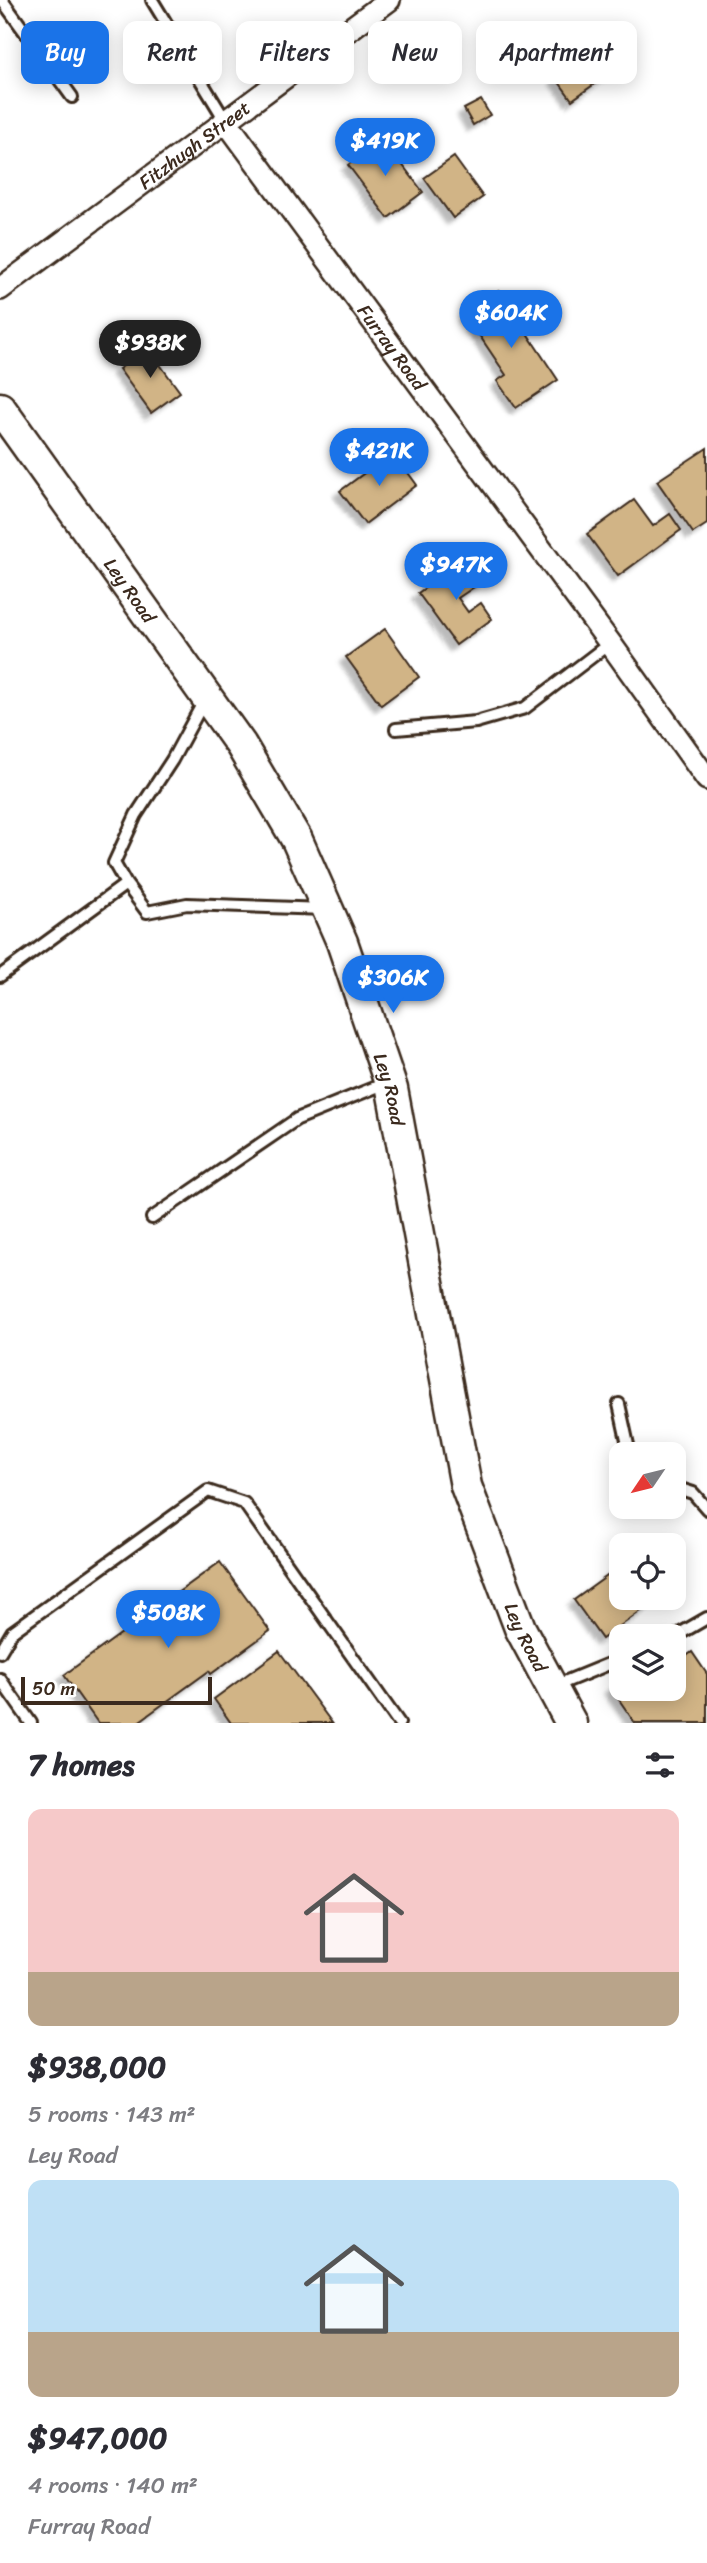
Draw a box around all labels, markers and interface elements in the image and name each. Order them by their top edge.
chip: Buy [21,21,109,84]
chip: Rent [123,21,222,84]
chip: Filters [236,21,354,84]
chip: New [368,21,462,84]
chip: Apartment [476,21,637,84]
street label: Fitzhugh Street [131,92,257,198]
pin: $419K [336,118,434,178]
text: $419K [351,120,419,161]
pin: $604K [462,290,560,350]
text: $604K [475,292,547,333]
street label: Furray Road [349,297,437,399]
pin: $938K [101,320,199,380]
text: $938K [115,322,185,363]
pin: $421K [330,428,428,488]
text: $421K [346,430,412,471]
pin: $947K [407,542,505,602]
text: $947K [420,544,492,585]
street label: Ley Road [95,550,166,631]
pin: $306K [344,956,442,1015]
text: $306K [358,957,428,998]
street label: Ley Road [364,1048,415,1129]
north arrow [609,1442,686,1519]
map controls [609,1442,686,1701]
button: locate [609,1533,686,1610]
pin: $508K [119,1590,217,1650]
text: $508K [132,1592,204,1633]
street label: Ley Road [495,1598,558,1679]
button: layers [609,1624,686,1701]
text: 50 m [32,1672,75,1705]
scale bar [21,1674,212,1706]
text: 7 homes [28,1738,135,1792]
icon: filters [641,1746,679,1784]
icon: home [291,1855,417,1981]
text: $938,000 [28,2040,166,2094]
text: 5 rooms · 143 m² [28,2094,196,2135]
text: Ley Road [28,2135,118,2176]
icon: home [291,2226,417,2352]
text: $947,000 [28,2411,167,2465]
text: 4 rooms · 140 m² [28,2465,198,2506]
text: Furray Road [28,2506,150,2547]

